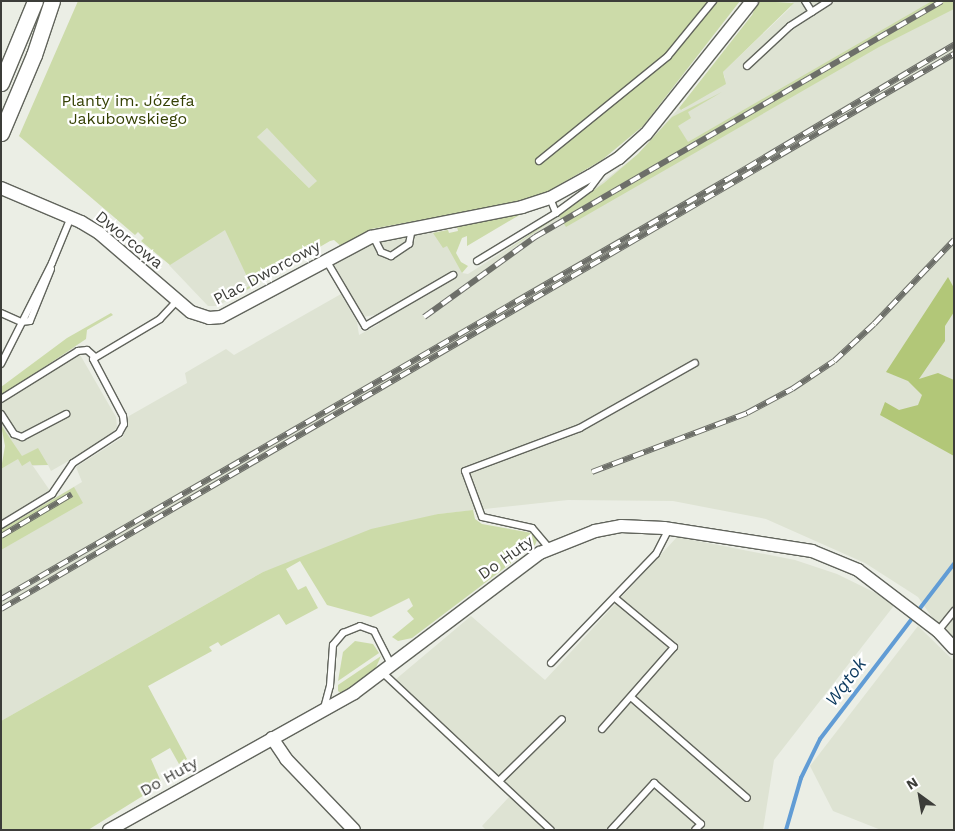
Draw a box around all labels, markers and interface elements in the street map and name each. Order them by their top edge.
park label: Planty im. Józefa Jakubowskiego [61,91,195,129]
street label: Dworcowa [92,207,166,273]
street label: Plac Dworcowy [210,237,324,309]
street label: Do Huty [475,532,537,584]
water label: Wątok [821,653,871,711]
street label: Do Huty [137,753,201,801]
north arrow [895,771,945,821]
text: N [903,774,921,793]

